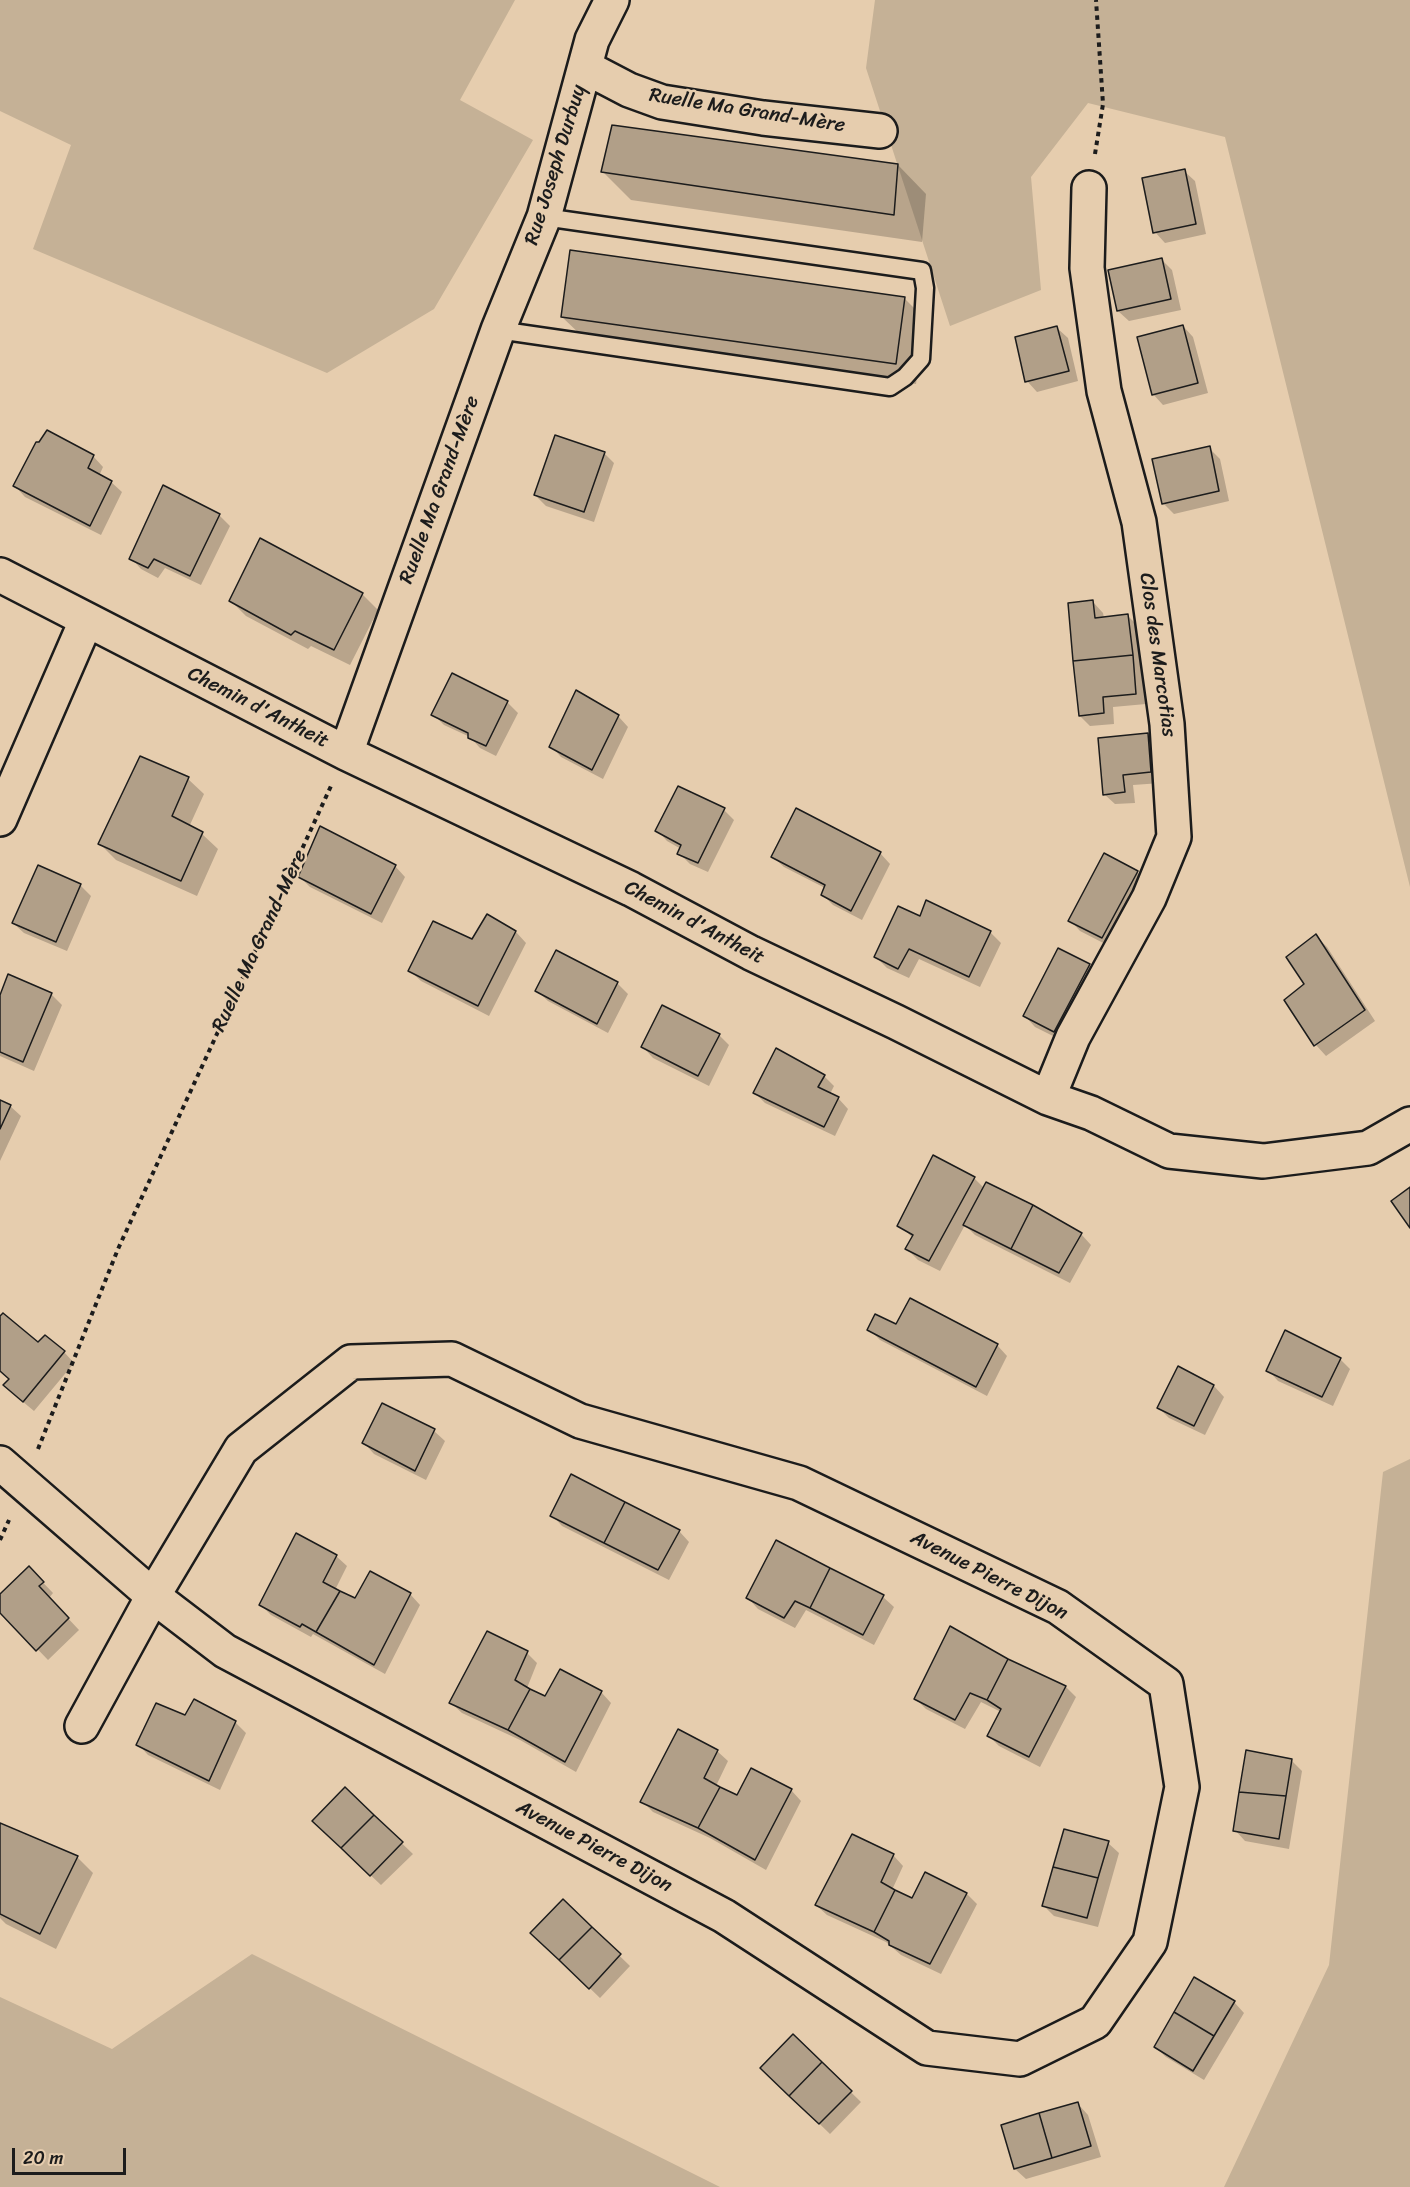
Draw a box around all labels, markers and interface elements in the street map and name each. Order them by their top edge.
street label: Rue Joseph Durbuy [520,82,592,248]
street label: Ruelle Ma Grand-Mère [647,84,847,138]
street label: Ruelle Ma Grand-Mère [395,393,485,587]
street label: Clos des Marcotias [1134,571,1180,739]
street label: Chemin d'Antheit [183,662,333,754]
street label: Ruelle Ma Grand-Mère [207,846,313,1036]
street label: Chemin d'Antheit [620,876,768,970]
street label: Avenue Pierre Dijon [906,1526,1072,1626]
street label: Avenue Pierre Dijon [512,1796,676,1898]
scale bar [15,2136,129,2174]
text: 20 m [23,2142,63,2174]

